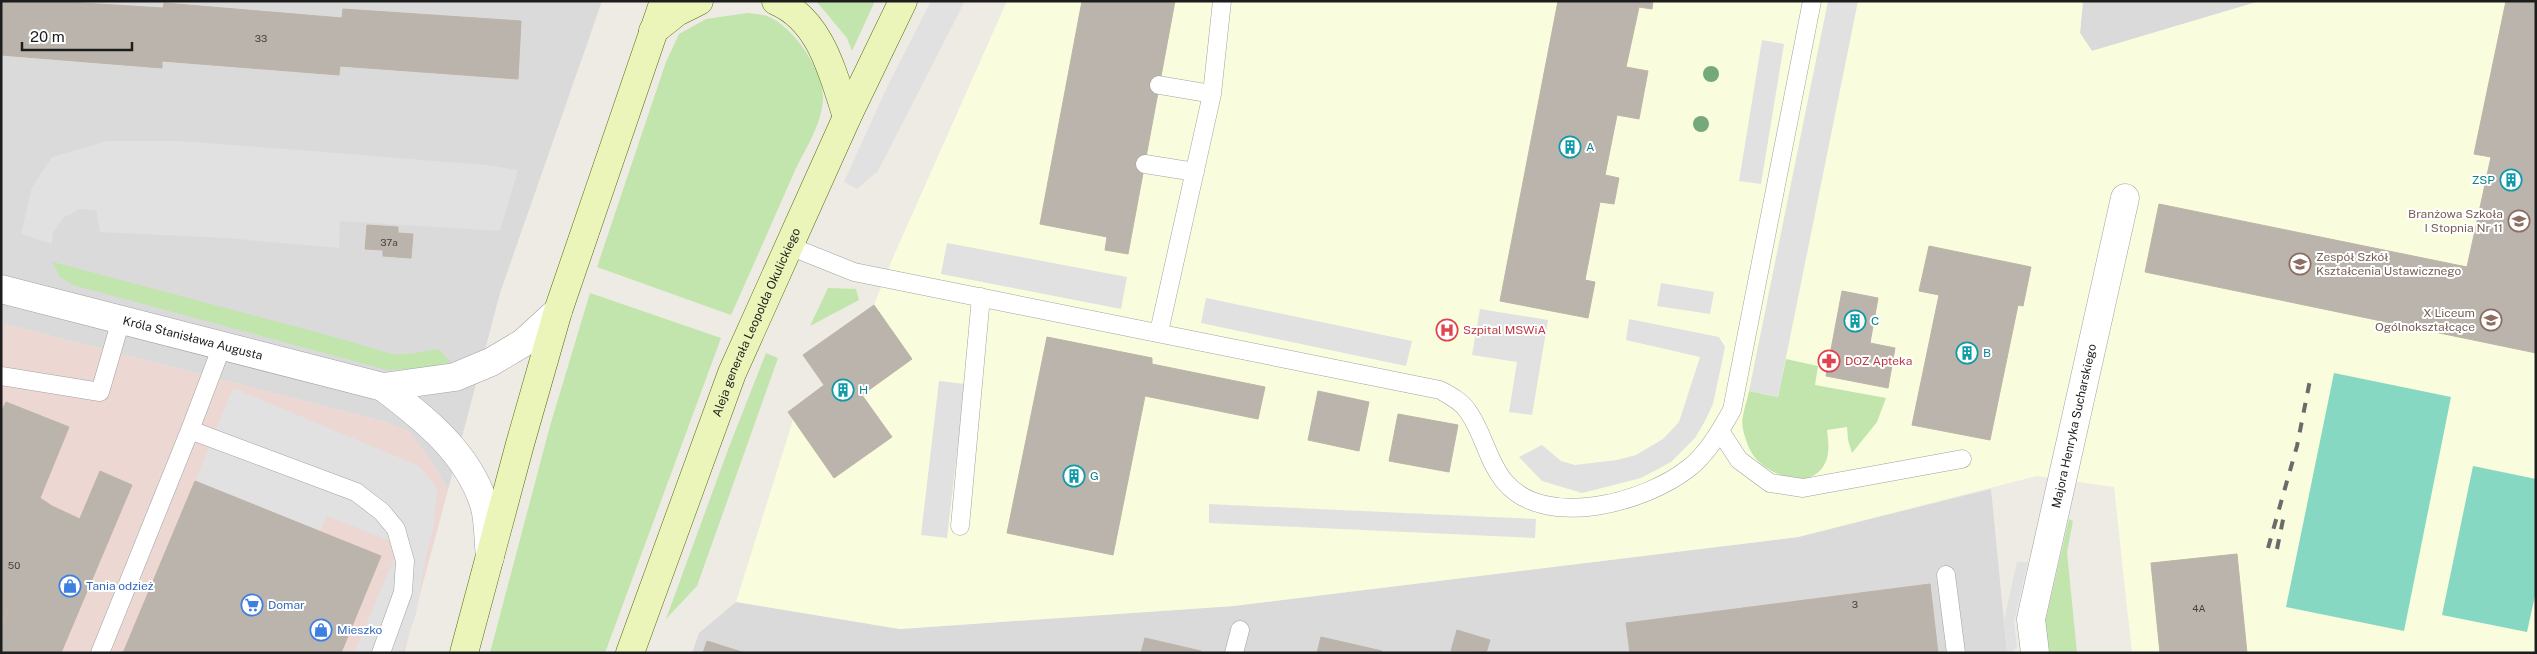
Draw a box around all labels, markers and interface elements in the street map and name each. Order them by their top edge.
scale bar [22,20,132,52]
text: 20 m [30,28,65,45]
house number: 33 [255,32,267,44]
building icon: A [1558,135,1582,159]
place label: A [1586,140,1595,154]
building icon: ZSP [2499,168,2523,192]
place label: ZSP [2472,173,2495,187]
place label: Branżowa Szkoła I Stopnia Nr 11 [2408,207,2503,235]
school or university icon: Branżowa Szkoła I Stopnia Nr 11 [2507,209,2531,233]
street label: Aleja generała Leopolda Okulickiego [710,226,803,419]
house number: 37a [380,236,398,248]
place label: Zespół Szkół Kształcenia Ustawicznego [2316,250,2462,278]
school or university icon: Zespół Szkół Kształcenia Ustawicznego [2288,252,2312,276]
place label: X Liceum Ogólnokształcące [2375,306,2475,334]
school or university icon: X Liceum Ogólnokształcące [2479,308,2503,332]
building icon: C [1843,309,1867,333]
street label: Króla Stanisława Augusta [121,314,264,363]
place label: C [1871,314,1879,328]
hospital icon: Szpital MSWiA [1435,318,1459,342]
place label: Szpital MSWiA [1463,323,1546,337]
building icon: B [1955,341,1979,365]
street label: Majora Henryka Sucharskiego [2049,342,2099,509]
place label: B [1983,346,1991,360]
pharmacy icon: DOZ Apteka [1817,349,1841,373]
place label: DOZ Apteka [1845,354,1912,368]
building icon: H [831,378,855,402]
place label: H [859,383,868,397]
building icon: G [1062,464,1086,488]
place label: G [1090,469,1099,483]
house number: 50 [8,559,20,571]
shop icon: Tania odzież [58,574,82,598]
place label: Tania odzież [86,579,154,593]
supermarket icon: Domar [240,593,264,617]
place label: Domar [268,598,305,612]
house number: 3 [1852,598,1858,610]
house number: 4A [2192,602,2206,614]
shop icon: Mieszko [309,618,333,642]
place label: Mieszko [337,623,383,637]

